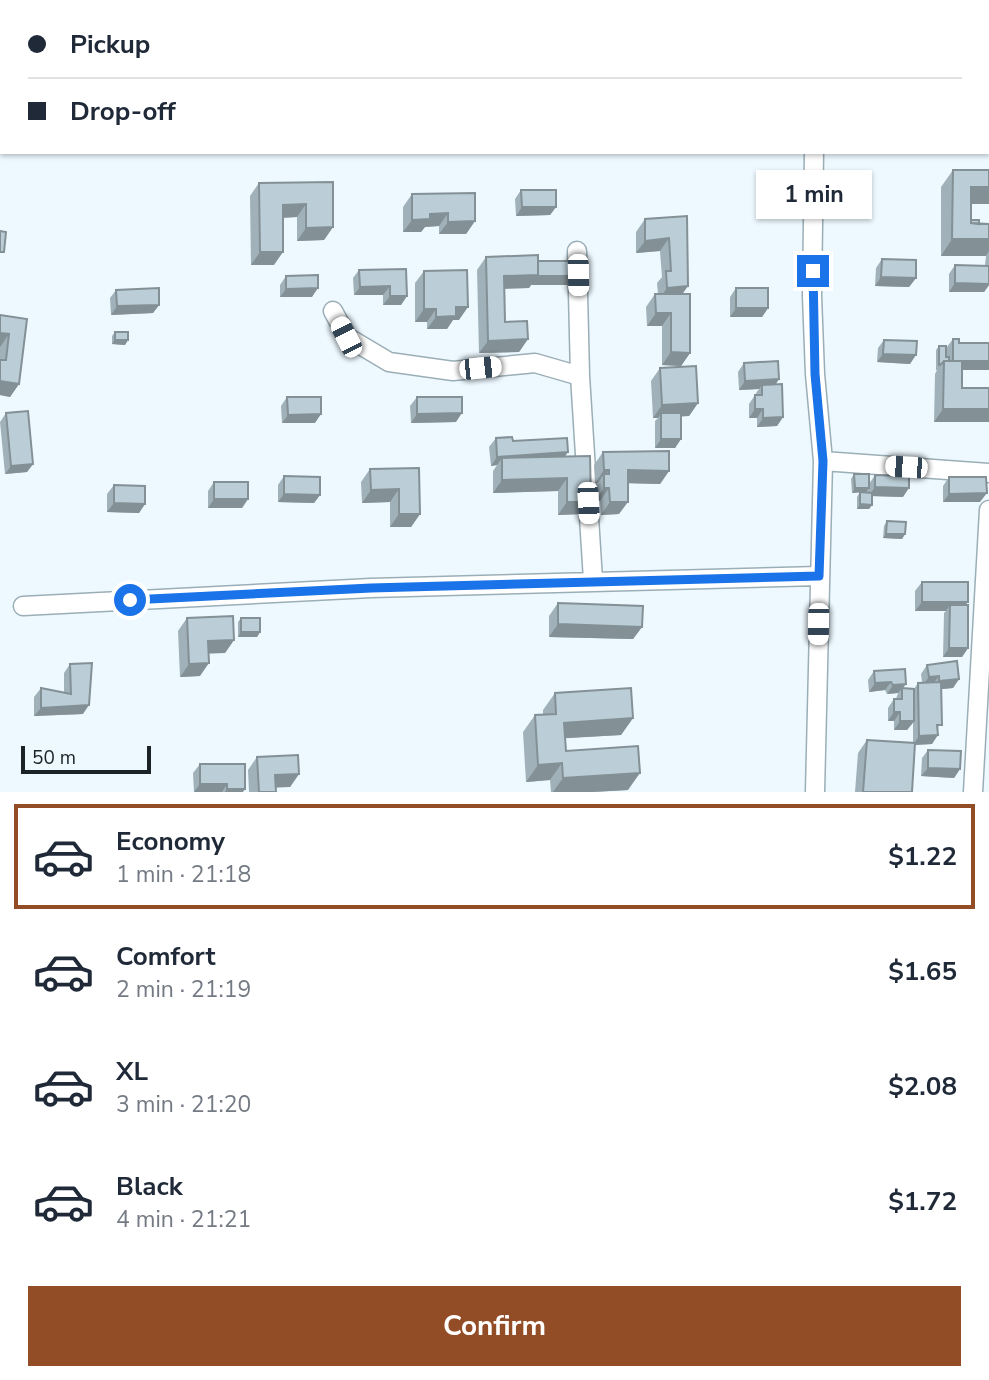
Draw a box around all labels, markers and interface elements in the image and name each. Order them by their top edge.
text: Pickup [70,27,150,62]
text: Drop-off [70,94,176,129]
callout: 1 min [755,170,871,218]
text: 1 min [784,179,844,210]
car [568,254,589,296]
route end [797,255,829,287]
car [328,314,365,360]
car [459,355,502,381]
car [885,455,928,479]
car [577,481,600,525]
route start [114,584,146,616]
car [808,603,829,645]
scale bar [21,743,150,775]
text: 50 m [32,745,76,771]
text: Economy [116,824,225,859]
icon: car [32,825,95,888]
text: $1.22 [888,839,957,874]
text: 1 min · 21:18 [116,859,251,890]
text: Comfort [116,939,216,974]
icon: car [32,940,95,1003]
text: $1.65 [888,954,957,989]
text: 2 min · 21:19 [116,974,251,1005]
text: XL [116,1054,148,1089]
icon: car [32,1055,95,1118]
text: $2.08 [888,1069,957,1104]
text: 3 min · 21:20 [116,1089,251,1120]
text: Black [116,1169,183,1204]
icon: car [32,1170,95,1233]
text: $1.72 [888,1184,957,1219]
text: 4 min · 21:21 [116,1204,251,1235]
button: Confirm [28,1286,961,1366]

